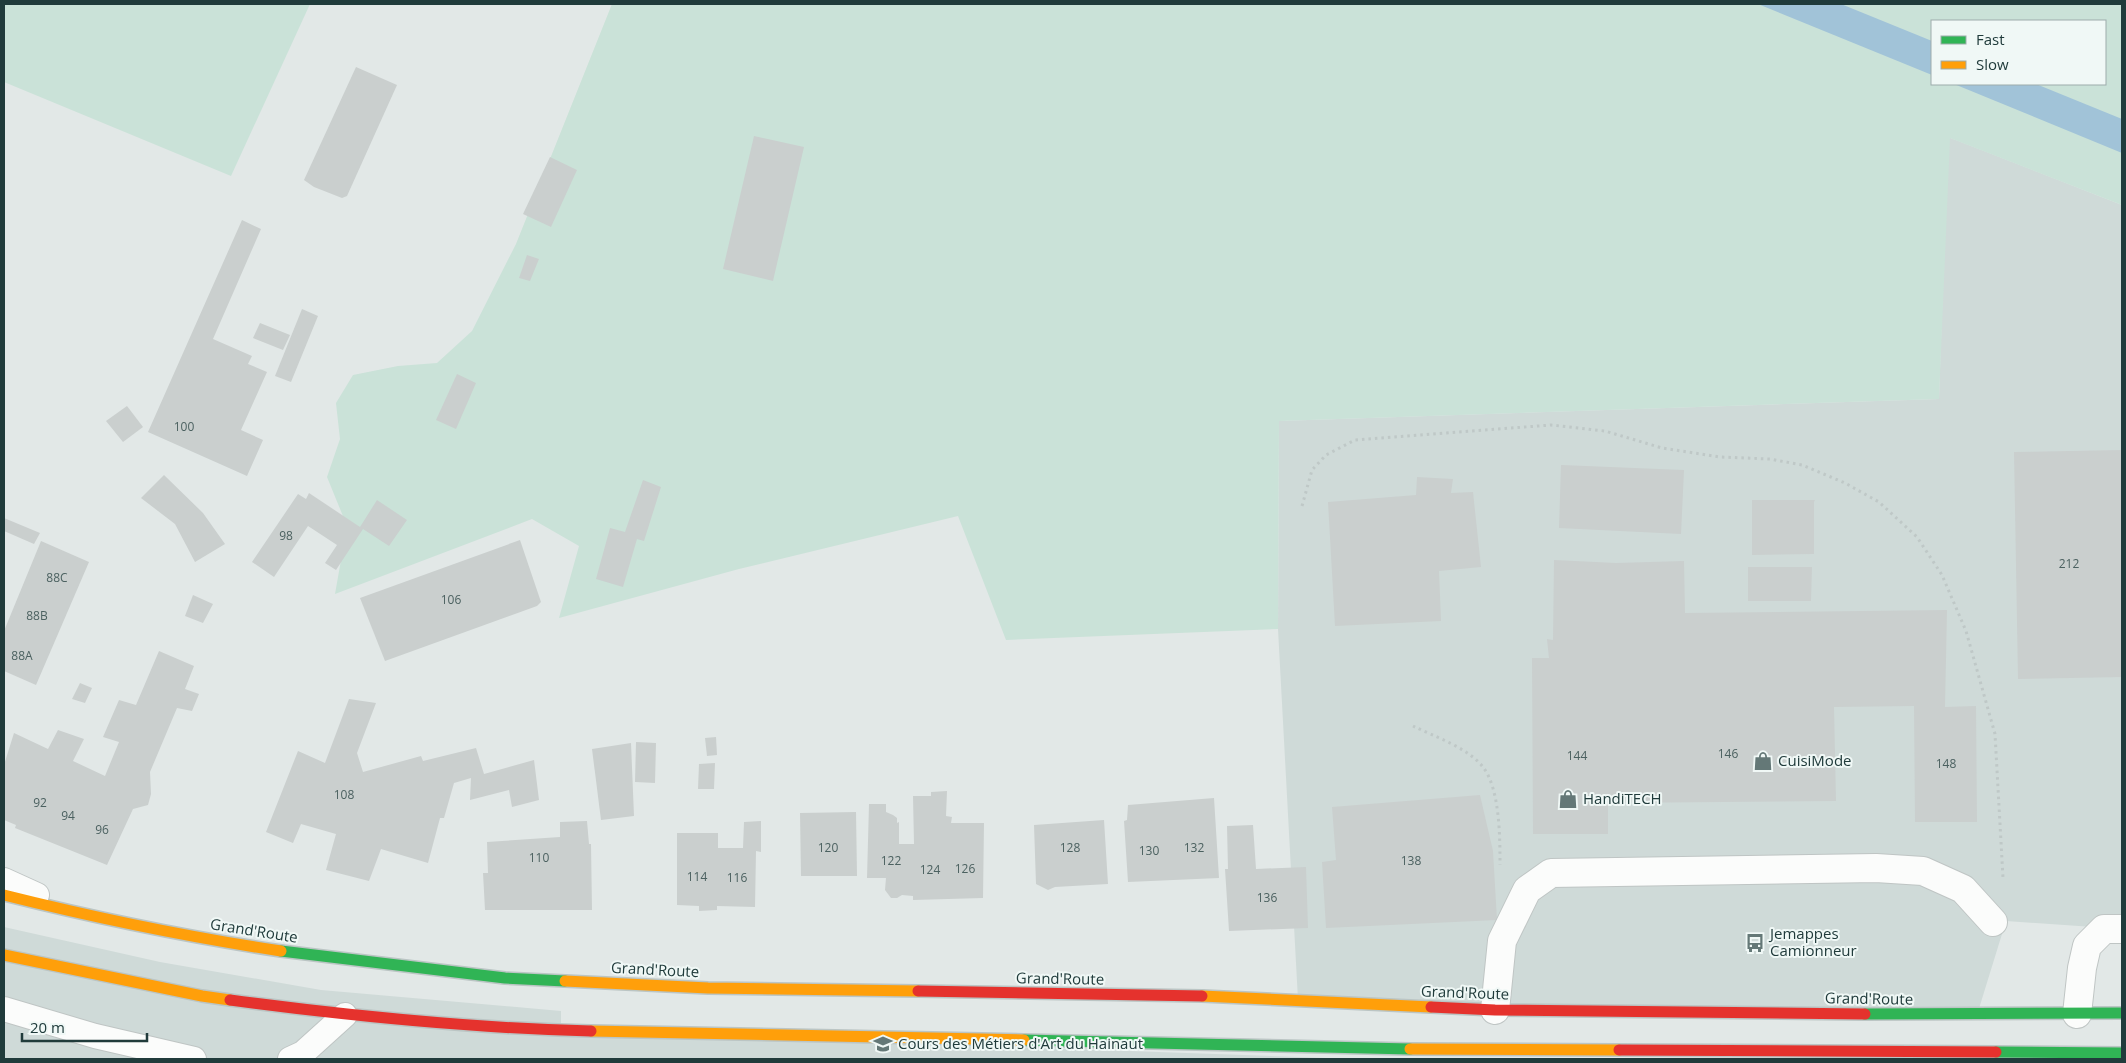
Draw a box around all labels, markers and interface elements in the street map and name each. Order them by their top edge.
legend [1931,20,2106,85]
text: Fast [1976,29,2005,49]
text: Slow [1976,54,2009,74]
house number: 100 [174,418,194,435]
house number: 98 [279,527,293,544]
house number: 212 [2059,555,2079,572]
house number: 88C [46,569,68,586]
house number: 106 [441,591,461,608]
house number: 88B [26,607,48,624]
house number: 88A [11,647,33,664]
house number: 146 [1718,745,1738,762]
house number: 144 [1567,747,1587,764]
shop icon: CuisiMode [1752,750,1774,772]
place label: CuisiMode [1778,750,1851,770]
house number: 148 [1936,755,1956,772]
house number: 108 [334,786,354,803]
shop icon: HandiTECH [1557,788,1579,810]
place label: HandiTECH [1583,788,1662,808]
house number: 92 [33,794,47,811]
house number: 94 [61,807,75,824]
house number: 96 [95,821,109,838]
house number: 120 [818,839,838,856]
house number: 128 [1060,839,1080,856]
house number: 132 [1184,839,1204,856]
house number: 130 [1139,842,1159,859]
house number: 110 [529,849,549,866]
house number: 122 [881,852,901,869]
house number: 138 [1401,852,1421,869]
house number: 126 [955,860,975,877]
house number: 124 [920,861,940,878]
house number: 114 [687,868,707,885]
house number: 116 [727,869,747,886]
house number: 136 [1257,889,1277,906]
street label: Grand'Route [209,913,299,947]
place label: Jemappes Camionneur [1768,923,1857,960]
bus stop icon: Jemappes Camionneur [1744,932,1766,954]
street label: Grand'Route [610,957,700,981]
street label: Grand'Route [1016,967,1104,989]
street label: Grand'Route [1421,980,1510,1004]
street label: Grand'Route [1825,987,1913,1009]
scale bar [22,1010,148,1042]
text: 20 m [30,1017,65,1037]
school or university icon: Cours des Métiers d'Art du Hainaut [872,1033,894,1055]
place label: Cours des Métiers d'Art du Hainaut [898,1033,1143,1053]

